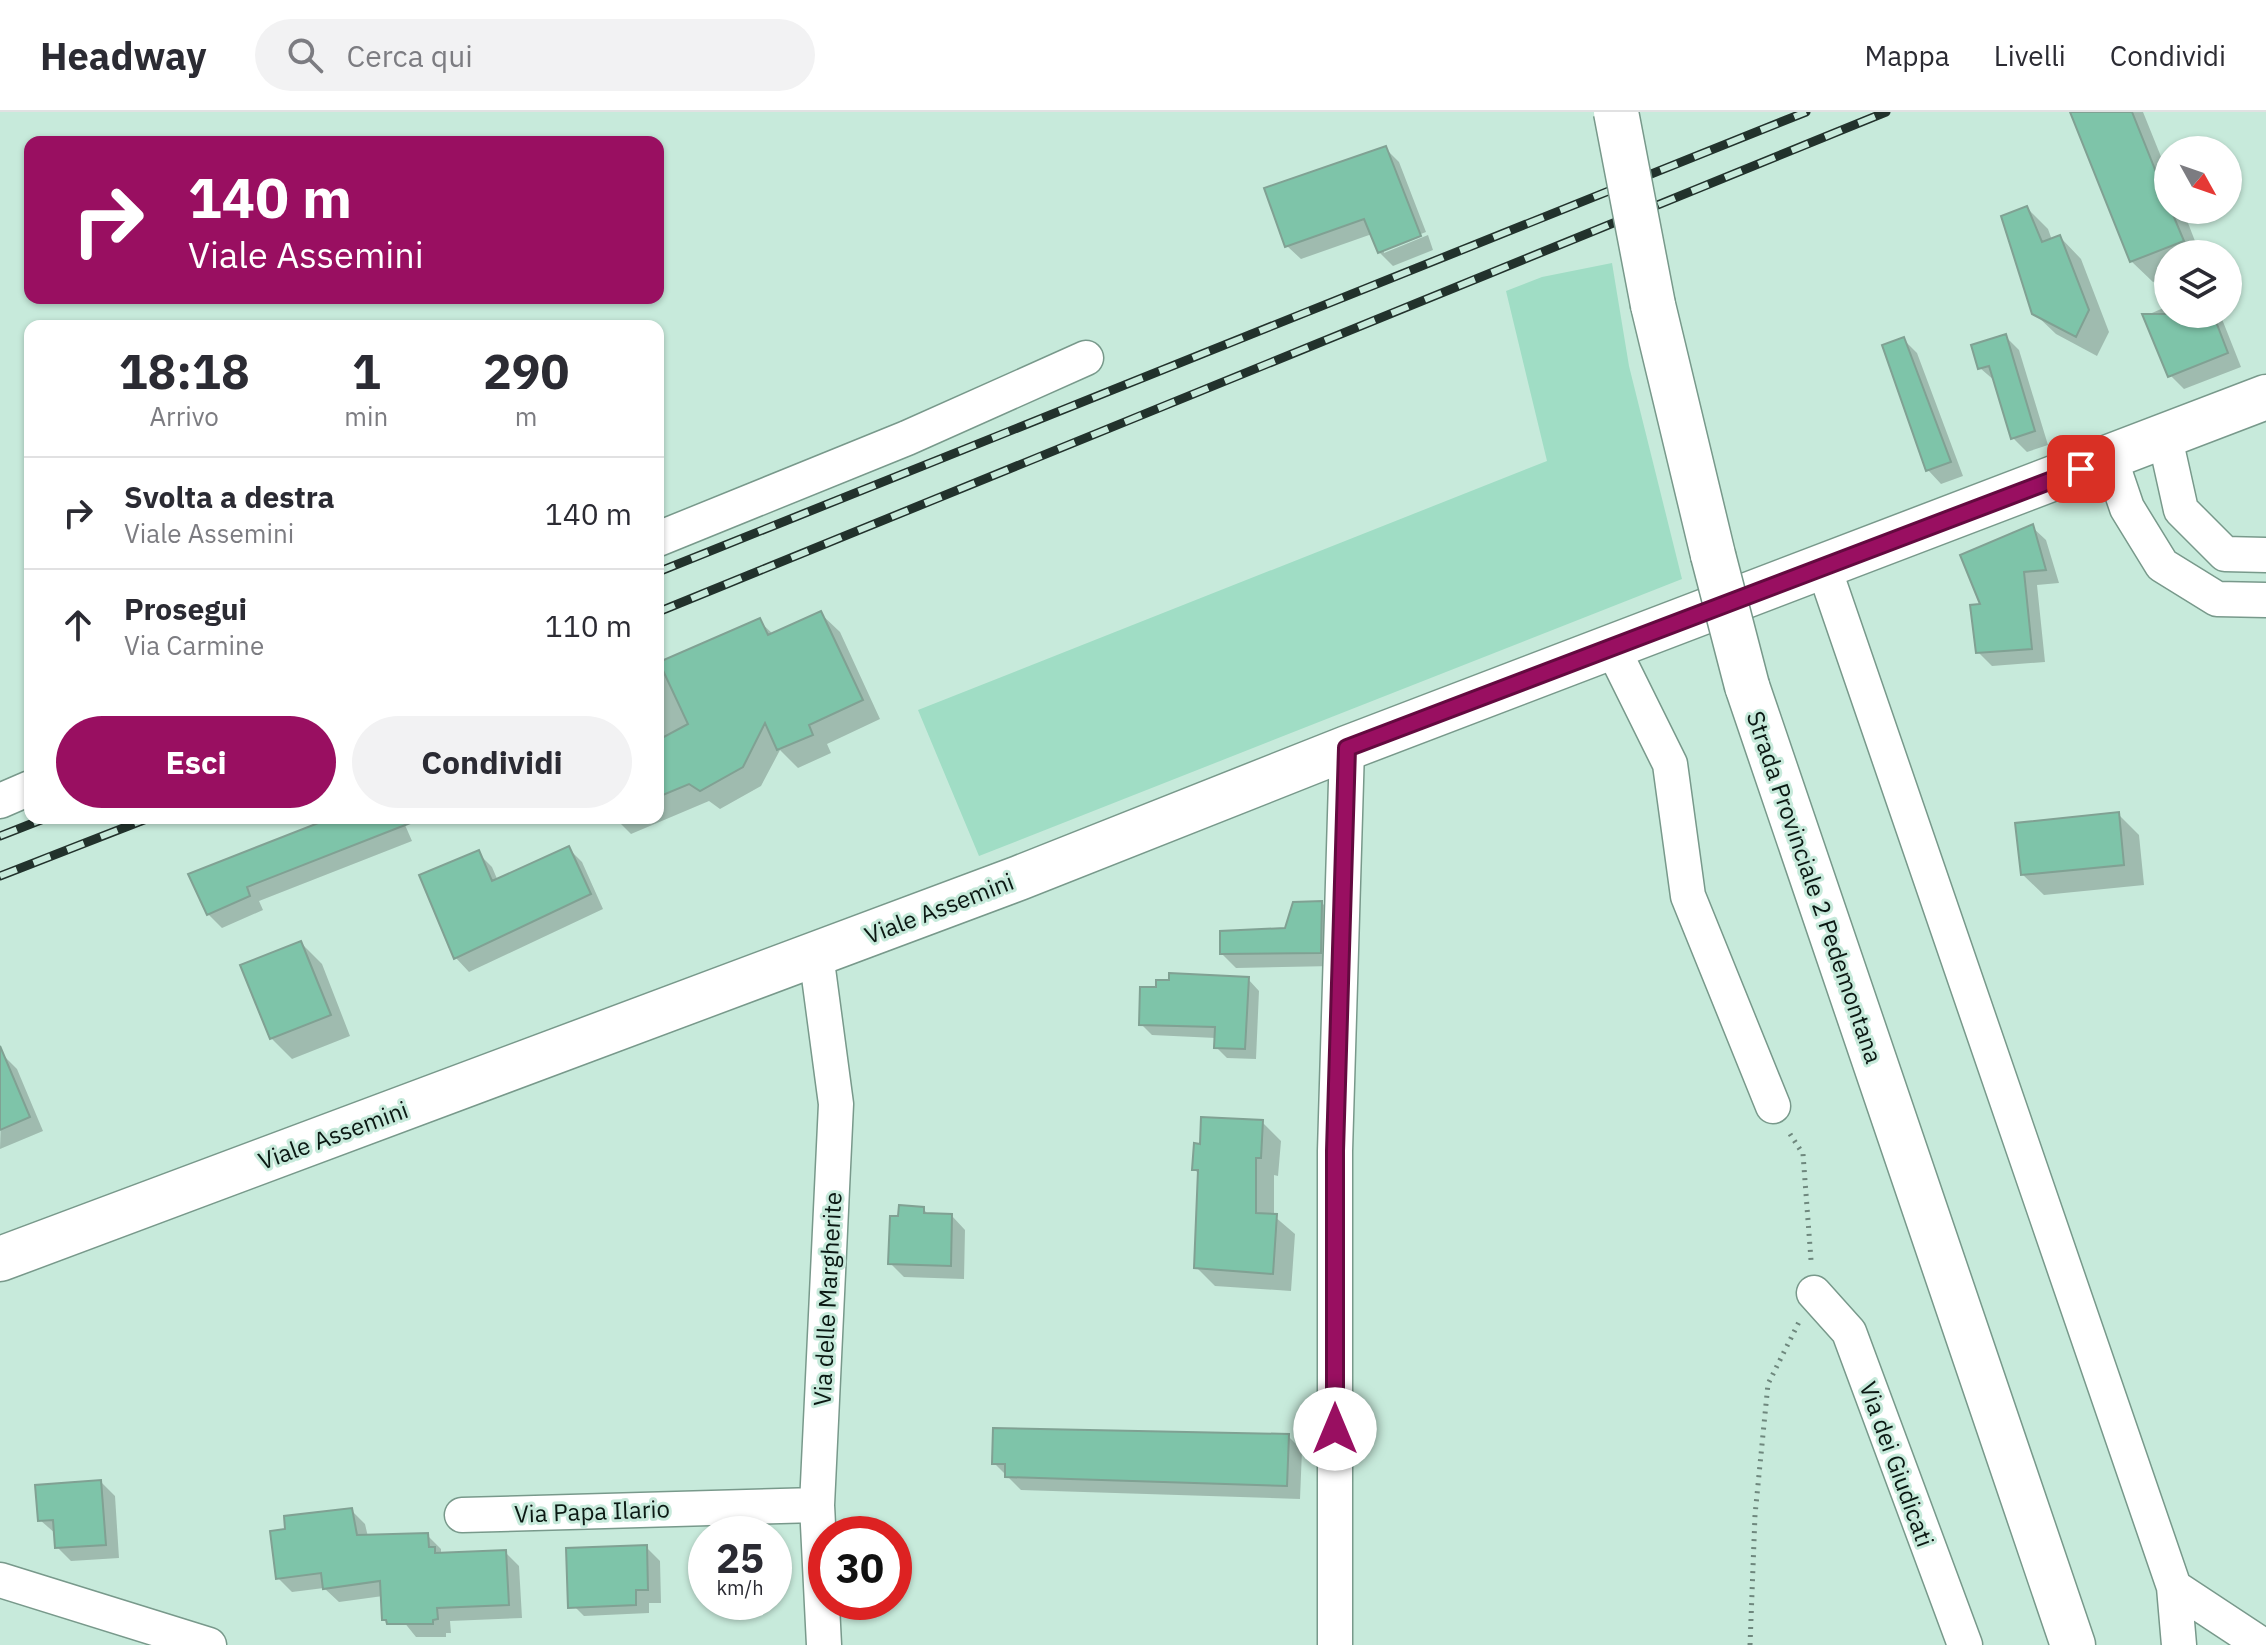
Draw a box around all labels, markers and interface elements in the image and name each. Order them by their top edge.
search box [255,19,815,91]
text: Headway [40,31,207,80]
icon: search [283,33,327,77]
text: Cerca qui [347,36,473,75]
text: Mappa [1865,37,1950,74]
text: Livelli [1994,37,2066,74]
text: Condividi [2110,37,2226,74]
north arrow [2154,136,2242,224]
map controls [2154,136,2242,328]
text: 140 m [188,161,352,233]
icon: right [56,168,160,272]
text: Viale Assemini [188,231,424,278]
button: layers [2154,240,2242,328]
text: 18:18 [119,340,250,402]
text: 1 [352,340,381,402]
text: 290 [483,340,569,402]
text: Arrivo [149,399,219,433]
text: min [344,399,388,433]
text: m [515,399,537,433]
pin [2047,435,2115,503]
icon: arrive [2059,447,2103,491]
text: Svolta a destra [124,477,335,516]
icon: right [56,491,100,535]
text: 140 m [545,494,632,533]
text: Viale Assemini [124,516,294,550]
text: Prosegui [124,589,247,628]
icon: ahead [56,603,100,647]
text: 110 m [545,606,632,645]
text: Via Carmine [124,628,264,662]
street label: Strada Provinciale 2 Pedemontana [1740,707,1890,1067]
button: Esci [56,716,336,808]
button: Condividi [352,716,632,808]
street label: Viale Assemini [860,865,1018,951]
street label: Viale Assemini [254,1093,412,1177]
street label: Via delle Margherite [805,1191,849,1407]
street label: Via dei Giudicati [1852,1377,1942,1551]
position arrow [1293,1387,1377,1471]
street label: Via Papa Ilario [514,1492,670,1530]
speed limit sign: 30 [808,1516,912,1620]
text: 25 [716,1532,764,1584]
text: km/h [716,1574,764,1601]

